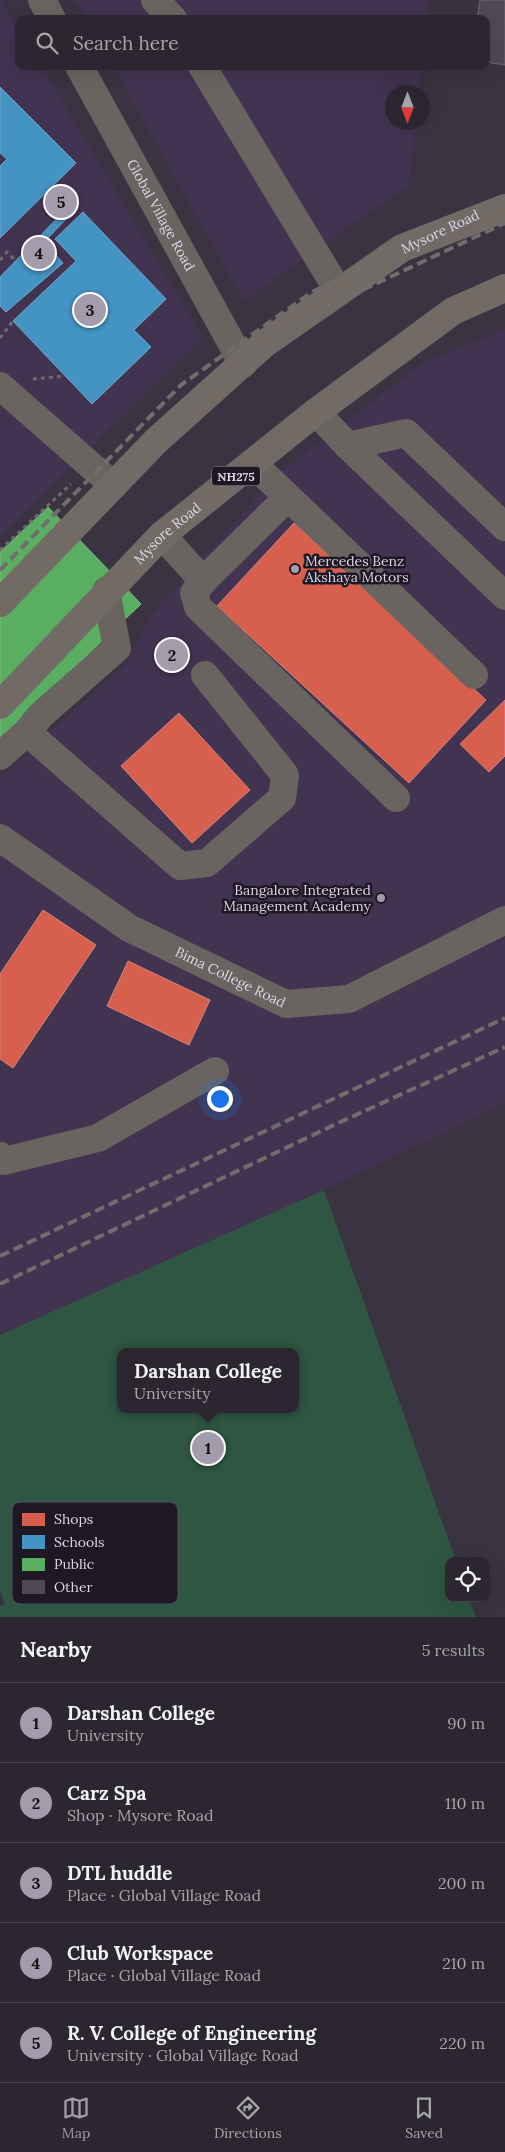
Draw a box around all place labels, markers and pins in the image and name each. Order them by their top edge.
pin: 5 [45,183,77,221]
pin: 4 [23,234,55,272]
pin: 3 [74,291,106,329]
place label: Mercedes Benz Akshaya Motors [304,552,409,586]
marker: Mercedes Benz Akshaya Motors [289,563,301,575]
pin: 2 [156,636,188,674]
place label: Bangalore Integrated Management Academy [223,881,372,915]
marker: Bangalore Integrated Management Academy [375,892,387,904]
pin: 1 [192,1429,224,1467]

